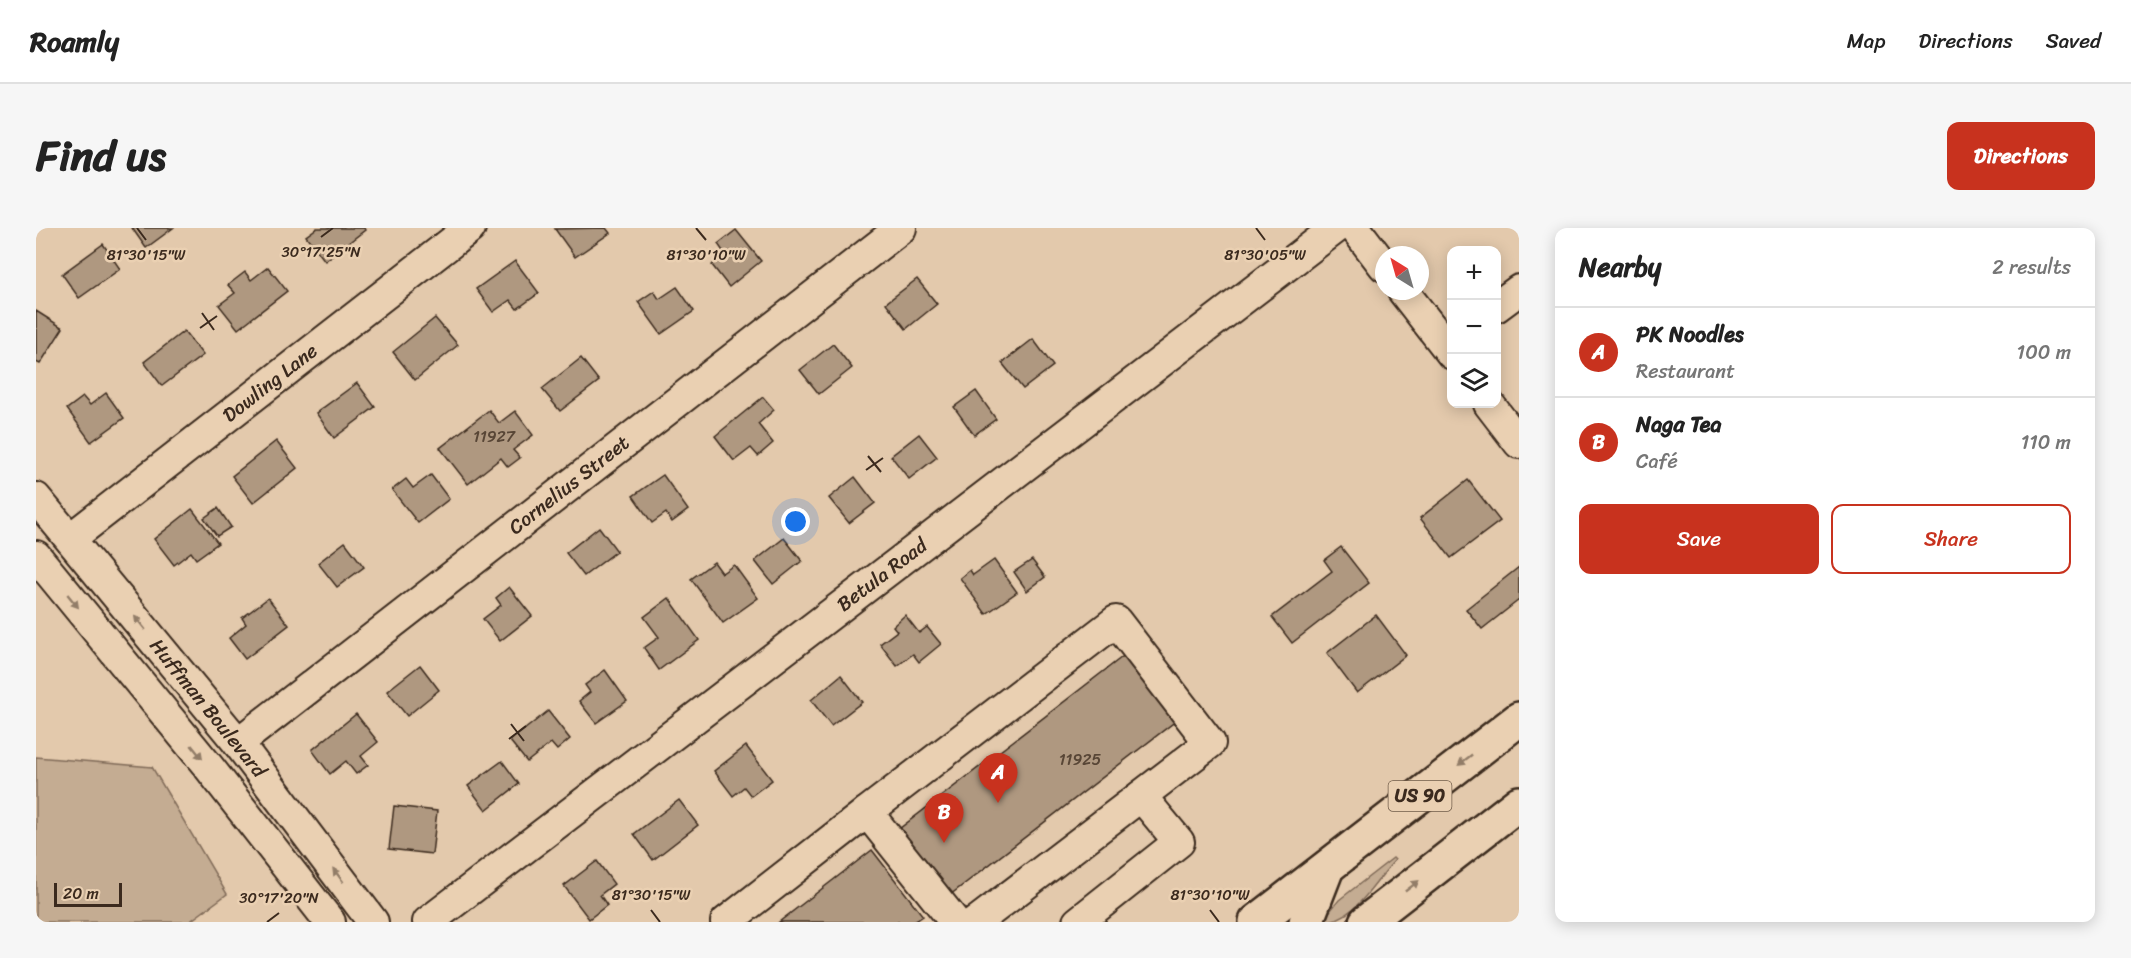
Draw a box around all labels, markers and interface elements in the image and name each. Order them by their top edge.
text: Roamly [30,17,119,66]
text: Map [1847,22,1885,60]
text: Directions [1918,22,2013,60]
text: Saved [2046,22,2101,60]
text: Find us [36,119,166,193]
button: Directions [1947,122,2095,190]
text: 30°17'25"N [281,239,361,265]
text: 81°30'15"W [107,242,186,268]
text: 81°30'10"W [667,242,746,268]
text: 81°30'05"W [1224,242,1306,268]
text: Nearby [1579,244,1661,290]
north arrow [1375,246,1429,300]
map controls [1447,246,1501,408]
button: + [1447,246,1501,300]
text: 2 results [1992,250,2071,285]
button: − [1447,300,1501,354]
text: PK Noodles [1636,315,1744,354]
street label: Dowling Lane [214,334,326,432]
text: A [1592,335,1605,370]
text: 100 m [2017,335,2071,370]
button: layers [1447,354,1501,408]
text: Restaurant [1636,354,1735,389]
text: Naga Tea [1636,405,1722,444]
house number: 11927 [473,422,516,451]
text: B [1592,425,1605,460]
text: 110 m [2021,425,2071,460]
street label: Cornelius Street [501,426,638,544]
text: Café [1636,444,1678,479]
button: Save [1579,504,1819,574]
button: Share [1831,504,2071,574]
your location [781,507,810,536]
street label: Betula Road [829,528,936,621]
one-way arrow [67,593,80,609]
one-way arrow [134,616,147,631]
street label: Huffman Boulevard [141,630,276,787]
one-way arrow [190,744,203,759]
house number: 11925 [1059,745,1102,774]
pin: A [978,754,1018,803]
one-way arrow [1458,754,1473,766]
road number: US 90 [1388,781,1452,811]
pin: B [924,794,964,843]
one-way arrow [332,868,344,884]
text: 20 m [63,879,99,908]
scale bar [54,880,122,908]
one-way arrow [1404,880,1420,893]
text: 81°30'15"W [612,882,691,908]
text: 81°30'10"W [1171,882,1250,908]
text: 30°17'20"N [239,885,319,911]

